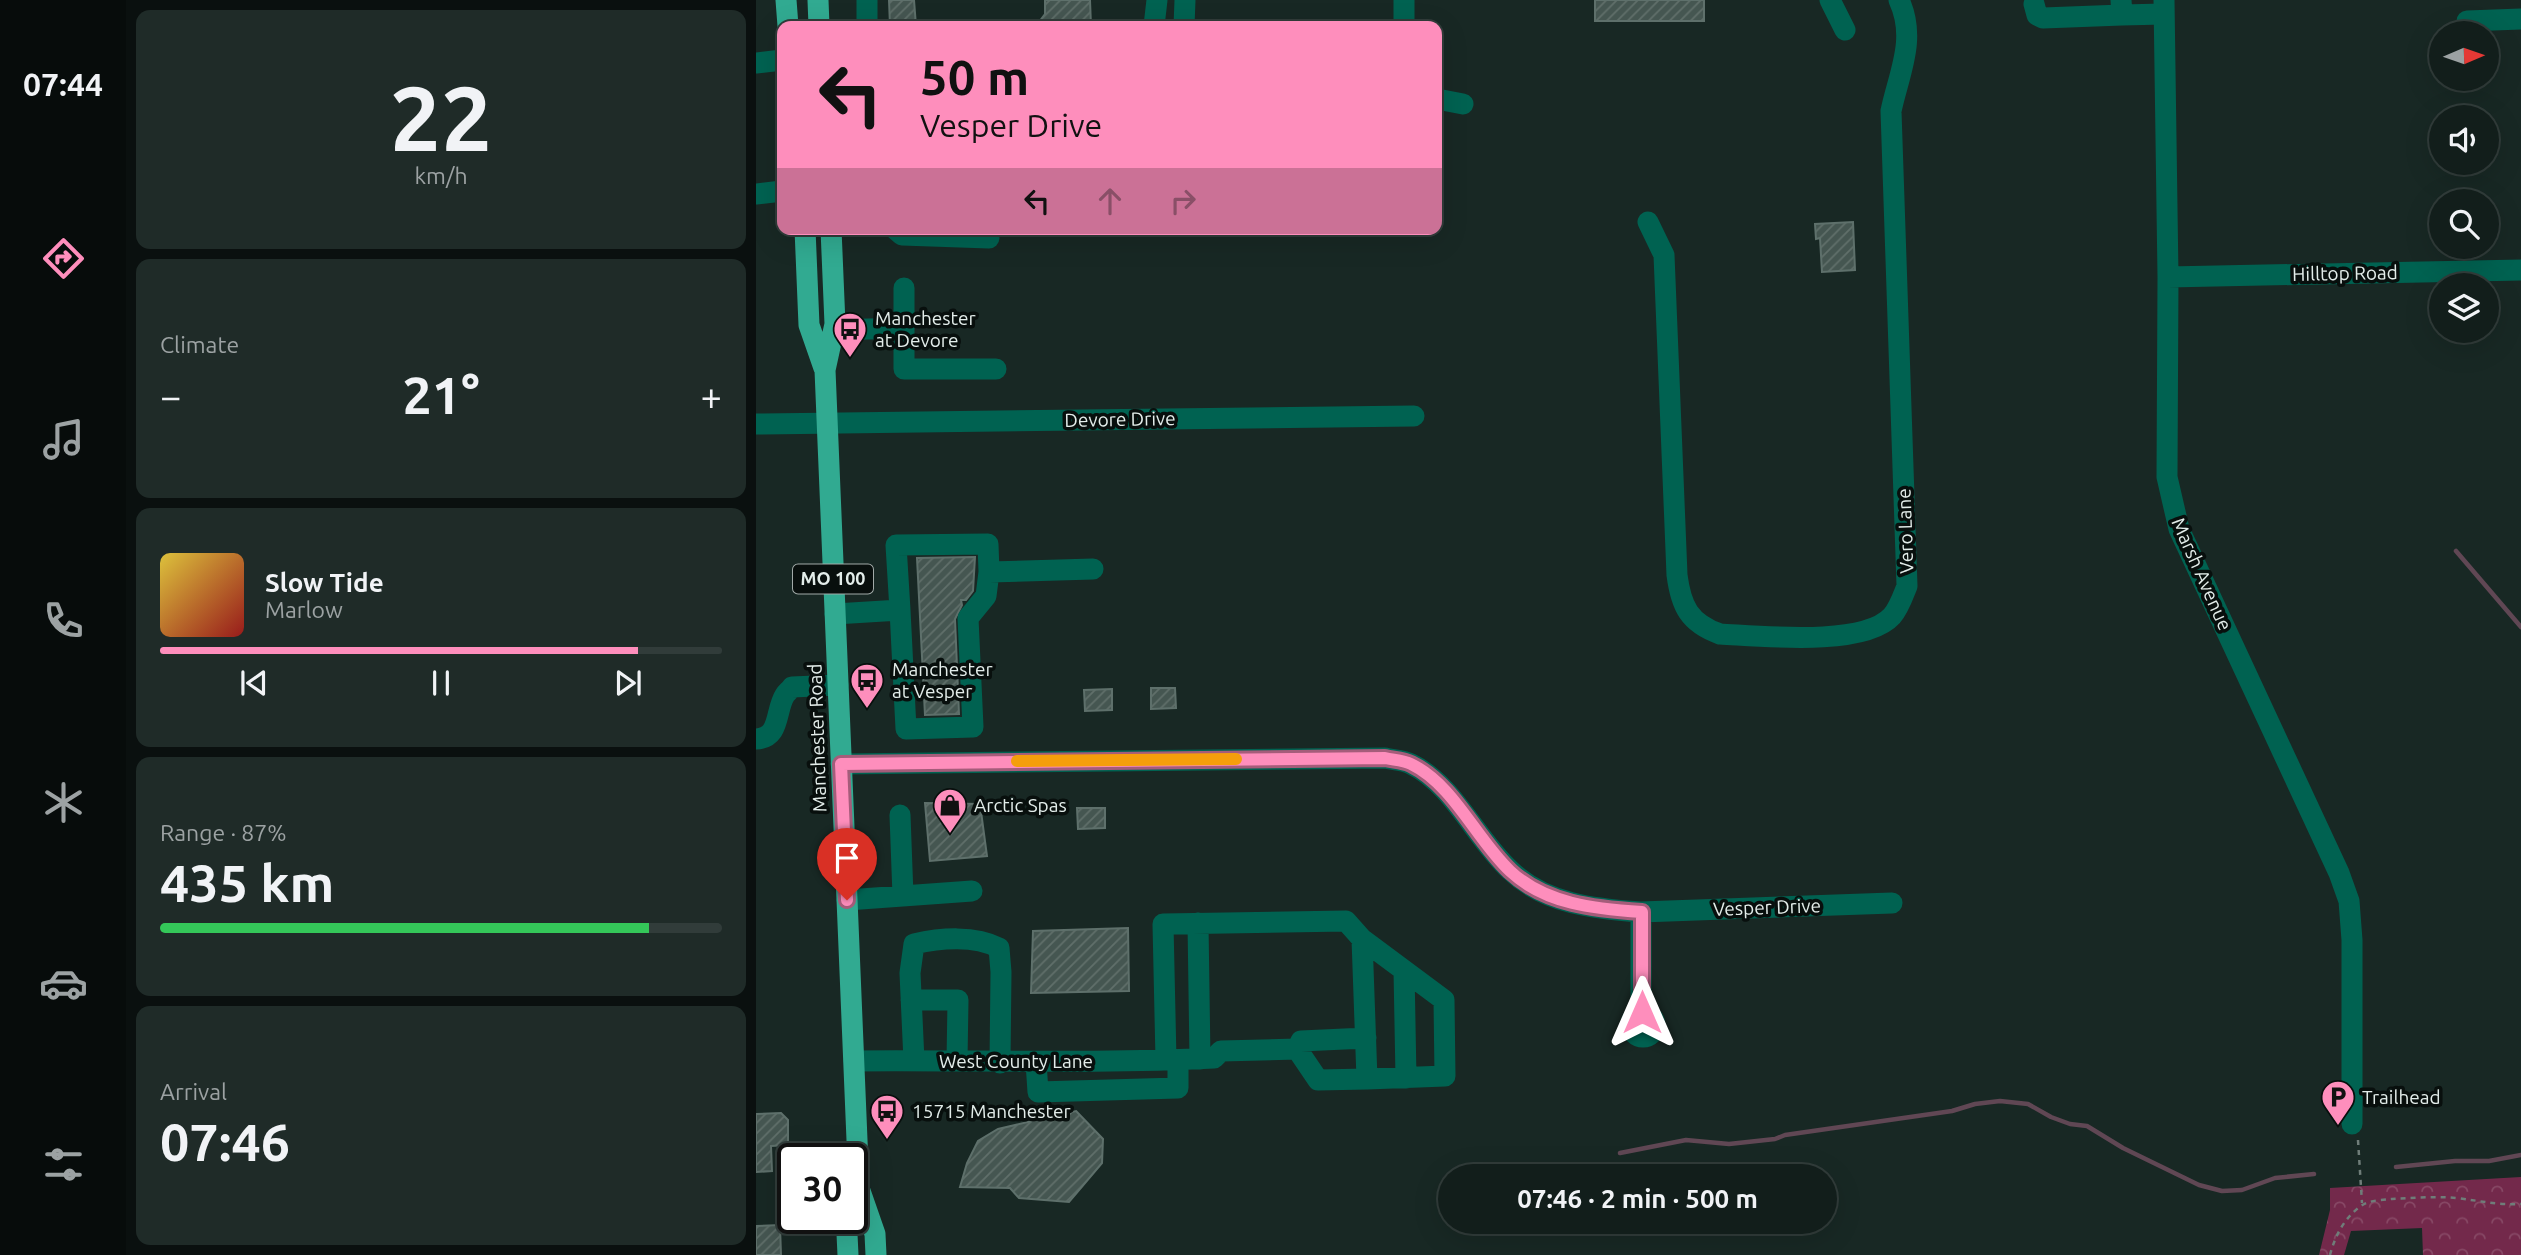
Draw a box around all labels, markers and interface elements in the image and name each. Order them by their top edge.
north arrow [2429,21,2499,91]
map controls [2429,21,2499,343]
icon: left [805,49,896,140]
text: 50 m [920,49,1029,104]
text: 07:44 [23,66,103,102]
text: 22 [390,66,492,168]
button: sound [2429,105,2499,175]
text: Vesper Drive [920,107,1102,143]
text: km/h [414,163,468,188]
icon: left [1018,182,1056,220]
icon: ahead [1091,182,1129,220]
icon: right [1164,182,1202,220]
button: search [2429,189,2499,259]
icon: directions [39,234,88,283]
street label: Hilltop Road [2292,261,2398,285]
button: layers [2429,273,2499,343]
place label: Manchester at Devore [875,307,976,351]
bus stop icon: Manchester at Devore [831,310,869,359]
text: Climate [160,332,239,357]
text: 21° [402,366,480,424]
text: − [160,375,181,417]
text: + [701,375,722,417]
street label: Devore Drive [1064,407,1176,431]
icon: music [39,415,88,464]
street label: Vero Lane [1893,488,1917,574]
street label: Marsh Avenue [2167,514,2237,634]
road number: MO 100 [793,564,873,594]
text: Slow Tide [265,568,384,597]
icon: phone [39,596,88,645]
text: Marlow [265,597,343,622]
place label: Manchester at Vesper [892,658,993,702]
bus stop icon: Manchester at Vesper [848,661,886,710]
street label: Manchester Road [803,663,831,813]
icon: previous [235,664,273,702]
icon: pause [422,664,460,702]
icon: next [609,664,647,702]
icon: climate [39,778,88,827]
shop icon: Arctic Spas [931,786,969,835]
place label: Arctic Spas [974,794,1067,816]
text: Range · 87% [160,820,287,845]
pin [817,828,877,900]
icon: arrive [828,839,866,877]
text: 435 km [160,854,334,912]
street label: Vesper Drive [1713,894,1821,920]
icon: car [39,959,88,1008]
position arrow [1605,975,1679,1049]
street label: West County Lane [939,1050,1093,1072]
parking icon: Trailhead [2319,1078,2357,1127]
text: Arrival [160,1079,227,1104]
place label: Trailhead [2362,1086,2441,1108]
bus stop icon: 15715 Manchester [868,1092,906,1141]
place label: 15715 Manchester [912,1100,1071,1122]
text: 07:46 [160,1113,290,1171]
icon: filters [39,1140,88,1189]
speed limit sign: 30 [777,1143,868,1234]
text: 07:46 · 2 min · 500 m [1517,1184,1758,1213]

